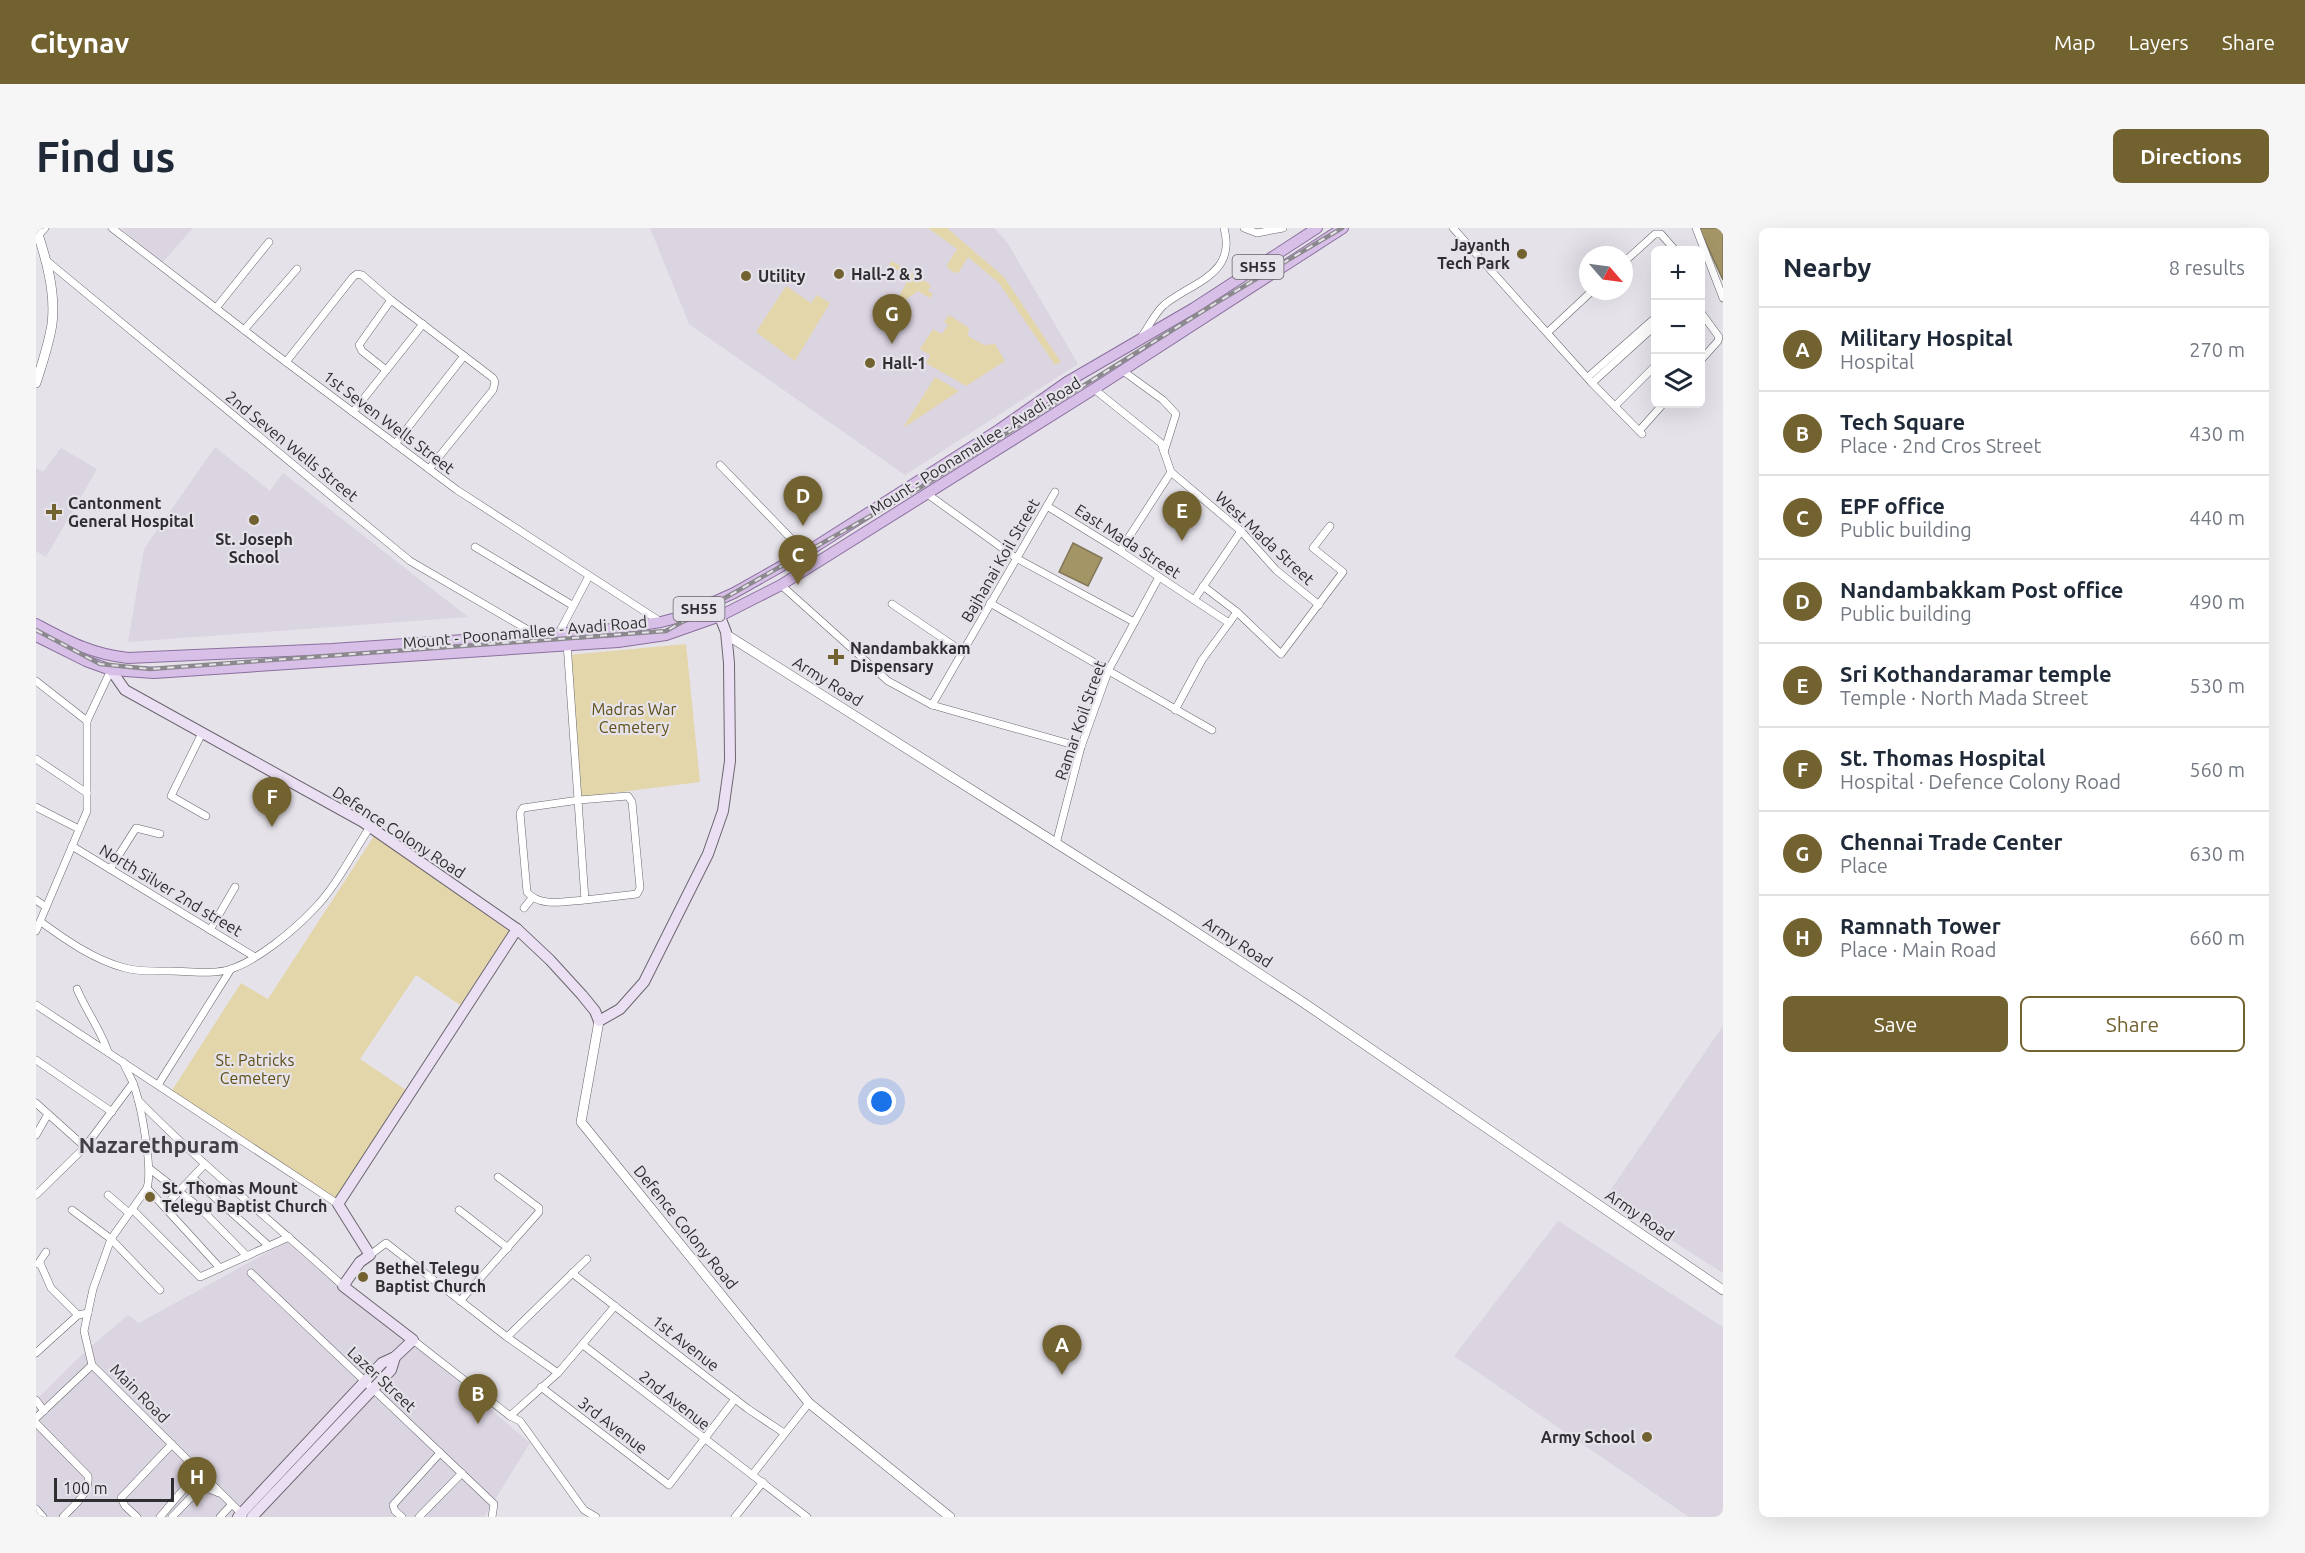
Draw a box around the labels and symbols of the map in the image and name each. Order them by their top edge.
place label: Jayanth Tech Park [1437,236,1510,272]
north arrow [1579,246,1633,300]
marker: Jayanth Tech Park [1515,247,1529,261]
road number: SH55 [1232,255,1284,279]
place label: Hall-2 & 3 [851,265,923,283]
place label: Utility [758,267,806,285]
marker: Hall-2 & 3 [832,267,846,281]
marker: Utility [739,269,753,283]
pin: G [872,294,912,344]
place label: Hall-1 [882,354,926,372]
marker: Hall-1 [863,356,877,370]
street label: 1st Seven Wells Street [320,367,459,478]
street label: Mount - Poonamallee - Avadi Road [866,373,1084,519]
street label: 2nd Seven Wells Street [222,387,362,505]
pin: D [784,476,822,526]
street label: West Mada Street [1212,488,1319,589]
pin: E [1162,492,1202,541]
place label: Cantonment General Hospital [68,494,194,530]
street label: Bajhanai Koil Street [957,494,1043,625]
street label: East Mada Street [1072,500,1184,582]
marker: Cantonment General Hospital [45,503,63,521]
marker: St. Joseph School [247,513,261,527]
place label: St. Joseph School [215,530,293,566]
pin: C [778,536,818,585]
road number: SH55 [674,597,724,621]
street label: Mount - Poonamallee - Avadi Road [402,612,648,652]
place label: Nandambakkam Dispensary [850,639,971,675]
marker: Nandambakkam Dispensary [827,648,845,666]
street label: Army Road [790,653,866,709]
street label: Ramar Koil Street [1051,657,1109,782]
park label: Madras War Cemetery [591,700,677,736]
pin: F [252,778,292,827]
street label: Defence Colony Road [330,783,468,881]
street label: North Silver 2nd street [96,840,246,940]
street label: Army Road [1200,913,1276,971]
park label: St. Patricks Cemetery [216,1051,294,1087]
your location [867,1087,896,1116]
district label: Nazarethpuram [79,1132,239,1157]
street label: Defence Colony Road [631,1161,741,1293]
place label: St. Thomas Mount Telegu Baptist Church [162,1179,327,1215]
street label: Army Road [1602,1186,1678,1244]
marker: St. Thomas Mount Telegu Baptist Church [143,1190,157,1204]
place label: Bethel Telegu Baptist Church [375,1259,486,1295]
marker: Bethel Telegu Baptist Church [356,1270,370,1284]
street label: 1st Avenue [649,1311,723,1375]
pin: A [1042,1326,1082,1375]
street label: Lazer Street [344,1343,420,1416]
street label: Main Road [107,1360,173,1426]
street label: 2nd Avenue [636,1367,714,1433]
pin: B [458,1374,498,1424]
street label: 3rd Avenue [575,1393,651,1457]
place label: Army School [1541,1428,1635,1446]
marker: Army School [1640,1430,1654,1444]
pin: H [178,1458,216,1507]
scale bar [54,1475,174,1502]

